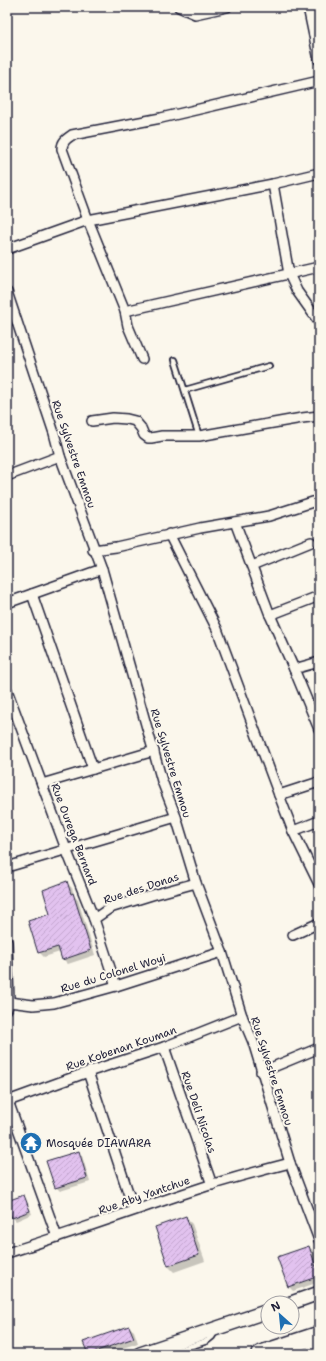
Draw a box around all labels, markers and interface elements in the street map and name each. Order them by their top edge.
street label: Rue Sylvestre Emmou [48,398,99,510]
street label: Rue Sylvestre Emmou [147,707,194,820]
street label: Rue Ourega Bernard [47,781,100,887]
street label: Rue des Donas [102,869,181,908]
street label: Rue du Colonel Woyi [59,950,168,997]
street label: Rue Sylvestre Emmou [247,1015,296,1127]
street label: Rue Kobenan Kouman [64,1022,179,1074]
street label: Rue Deli Nicolas [177,1069,220,1155]
temple icon: Mosquée DIAWARA [18,1130,44,1156]
place label: Mosquée DIAWARA [46,1136,151,1151]
street label: Rue Aby Yantchue [96,1173,192,1218]
north arrow [260,1295,300,1335]
text: N [268,1298,283,1315]

